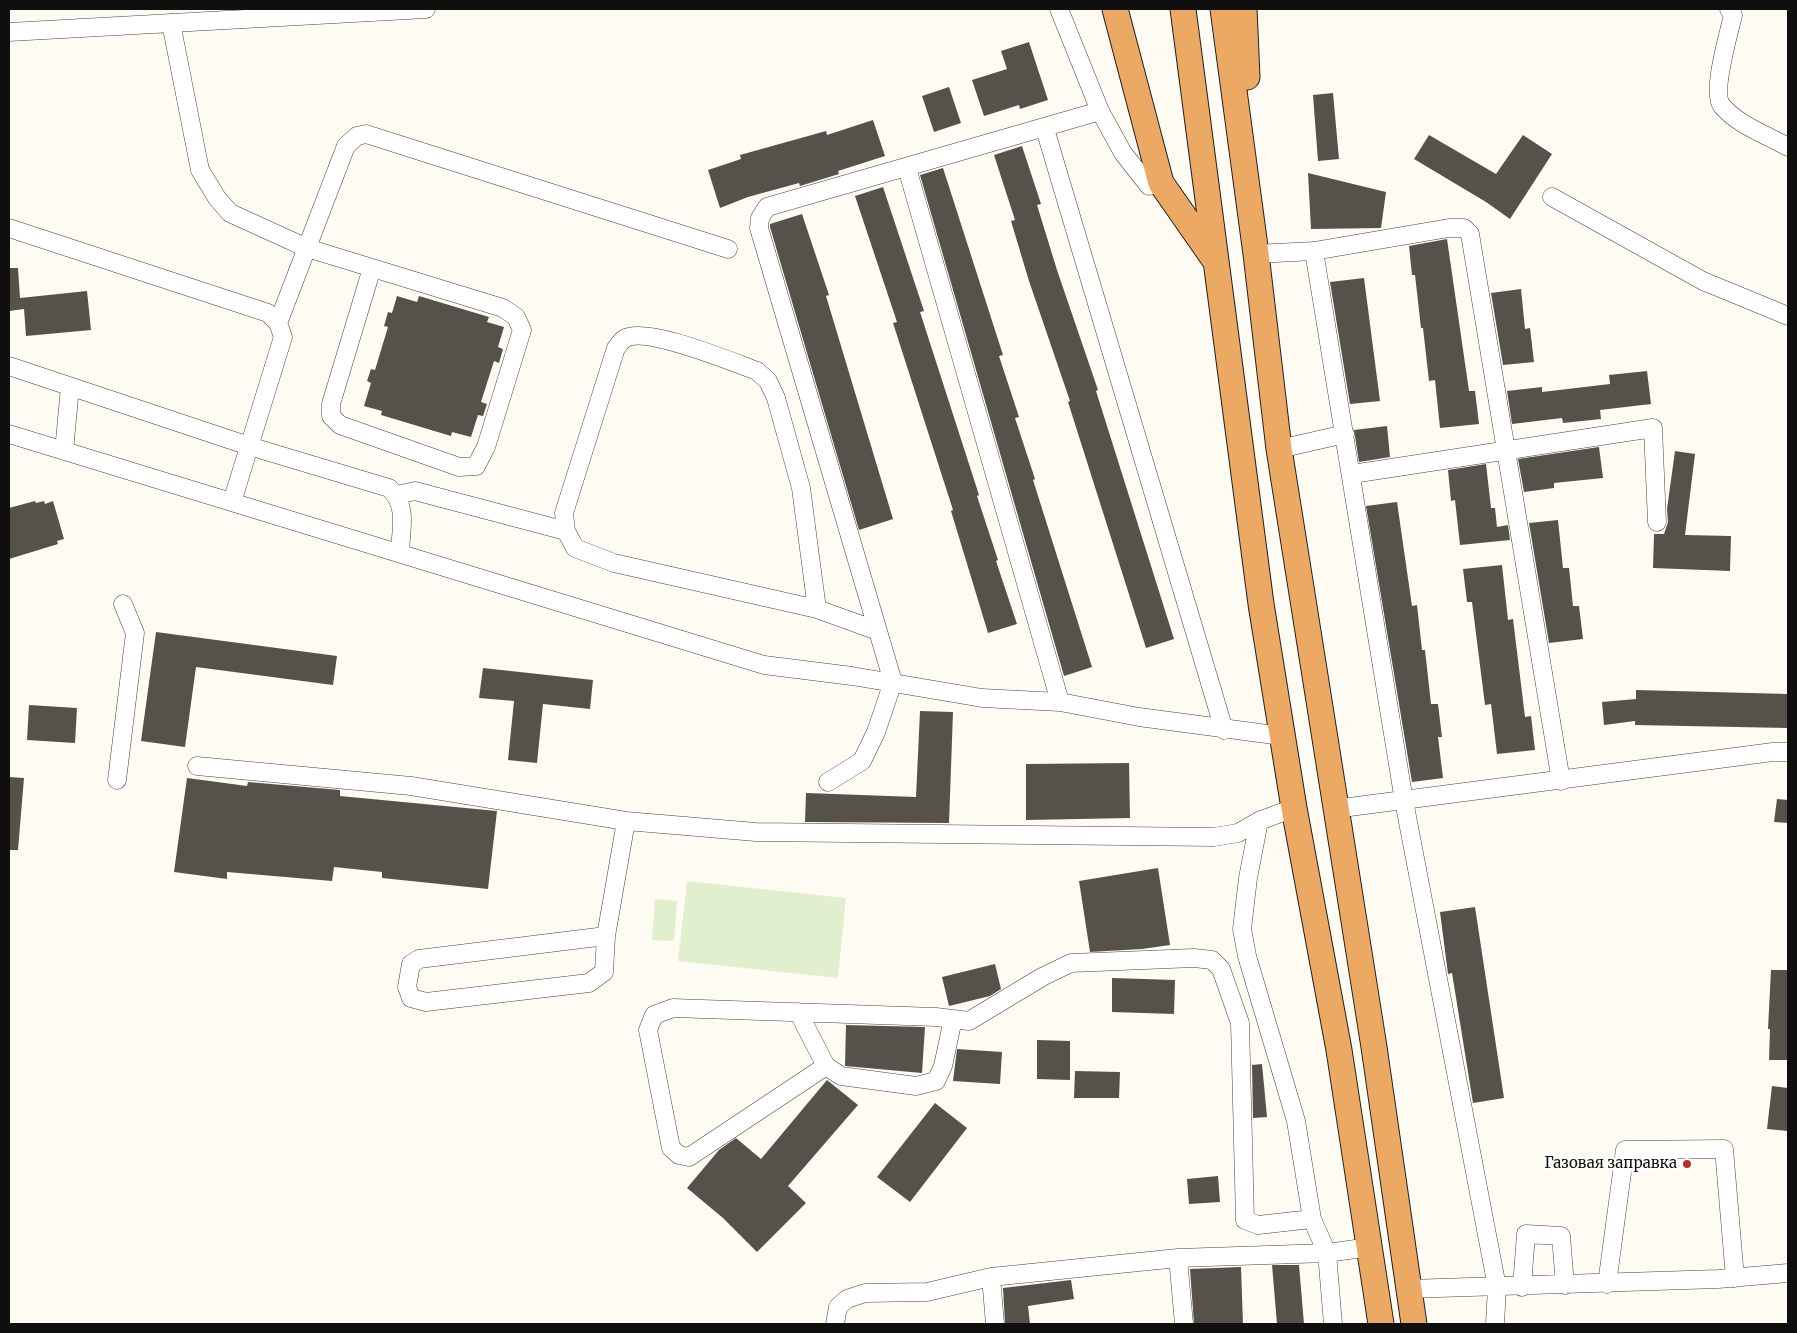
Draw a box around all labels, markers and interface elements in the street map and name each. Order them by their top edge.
place label: Газовая заправка [1544,1155,1677,1173]
marker: Газовая заправка [1681,1158,1693,1170]

